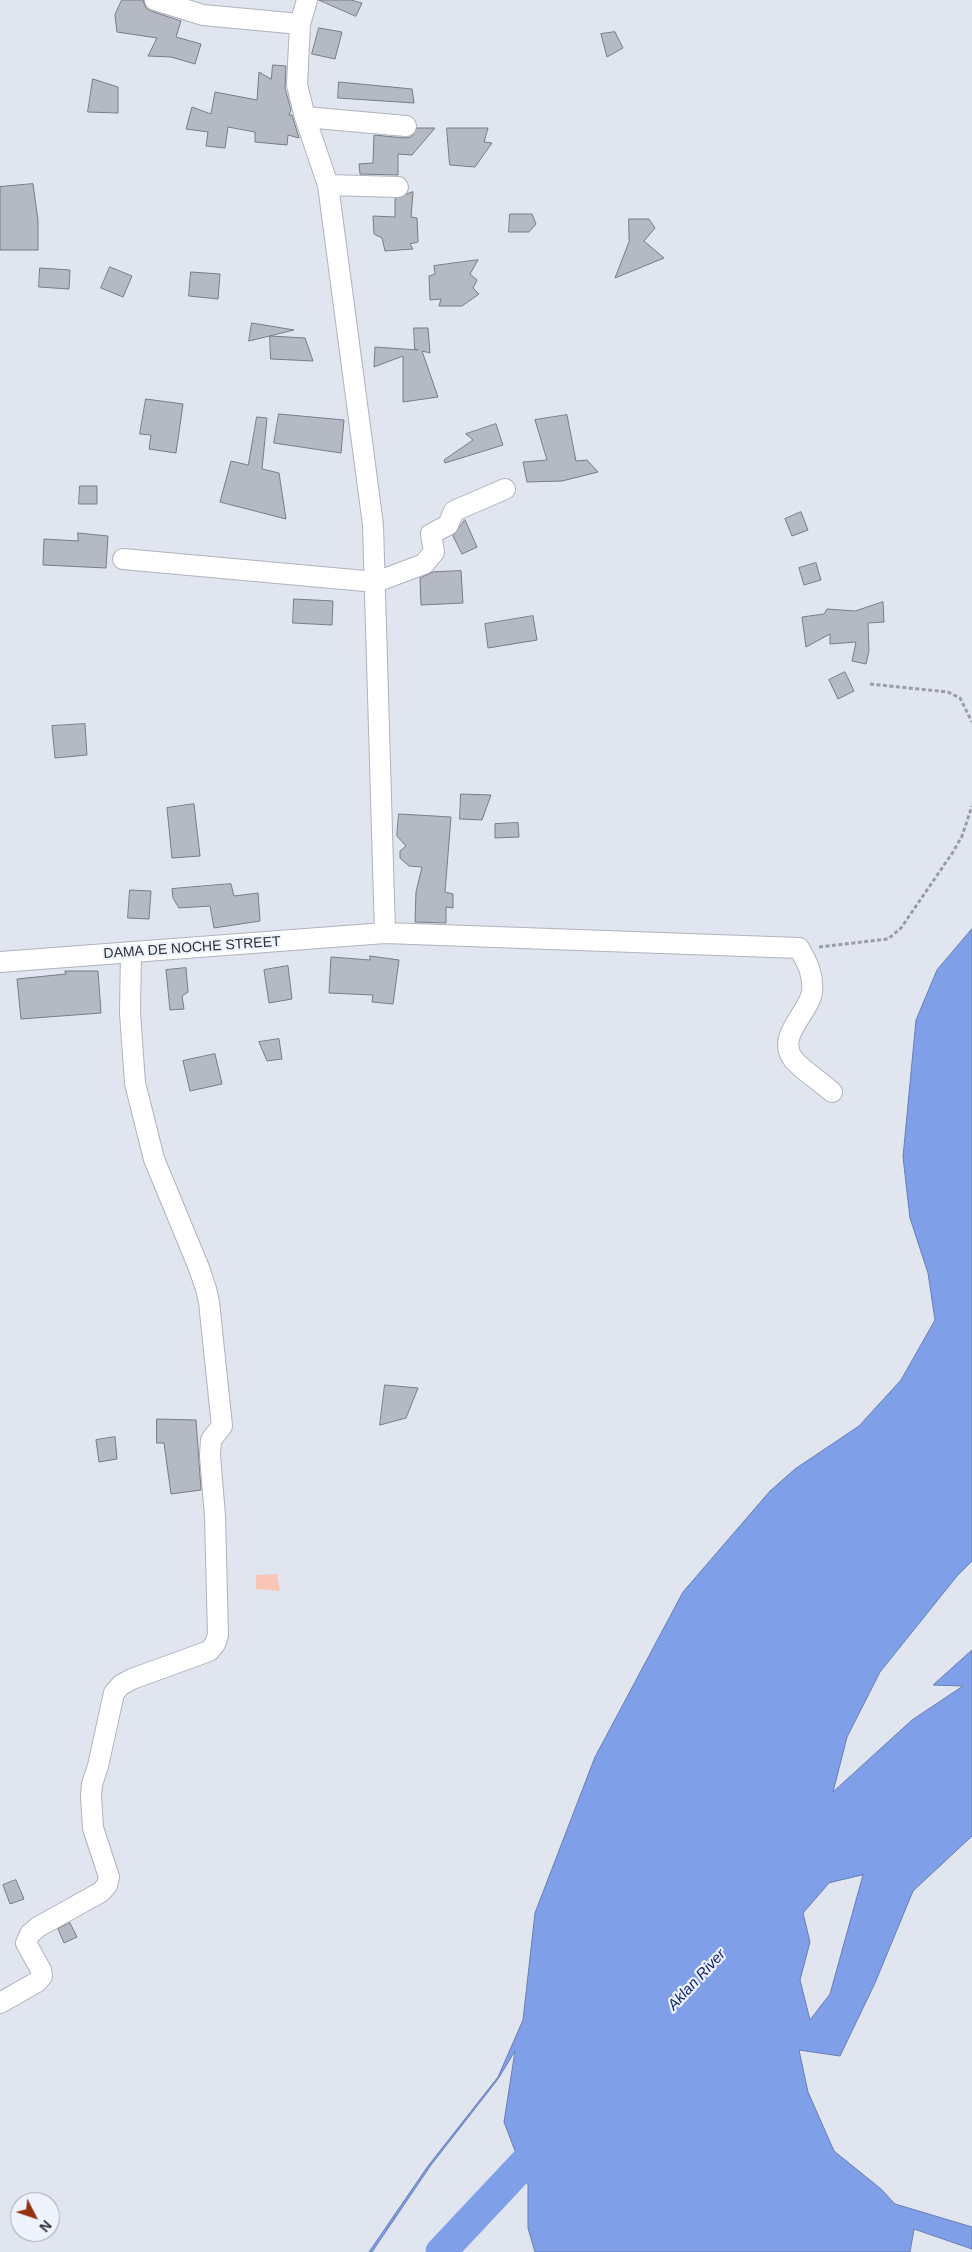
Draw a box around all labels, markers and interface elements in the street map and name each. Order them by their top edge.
street label: DAMA DE NOCHE STREET [103,933,281,963]
water label: Aklan River [664,1946,730,2014]
north arrow [10,2192,60,2242]
text: N [36,2217,55,2235]

